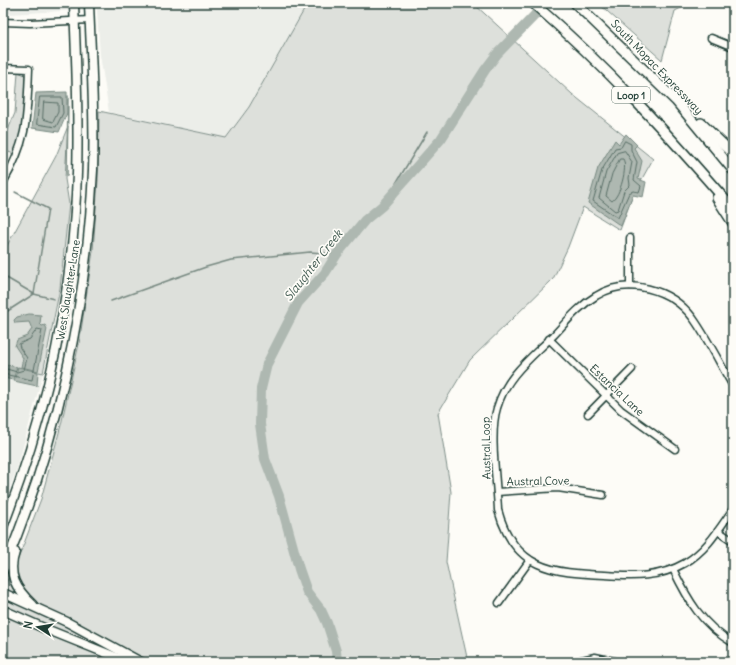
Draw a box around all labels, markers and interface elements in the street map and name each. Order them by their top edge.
street label: South Mopac Expressway [608,17,706,117]
road number: Loop 1 [612,87,650,103]
water label: Slaughter Creek [281,226,346,304]
street label: West Slaughter Lane [53,239,83,341]
street label: Estancia Lane [587,361,647,419]
street label: Austral Loop [478,417,494,479]
street label: Austral Cove [507,473,569,489]
north arrow [18,607,58,647]
text: N [21,620,36,630]

